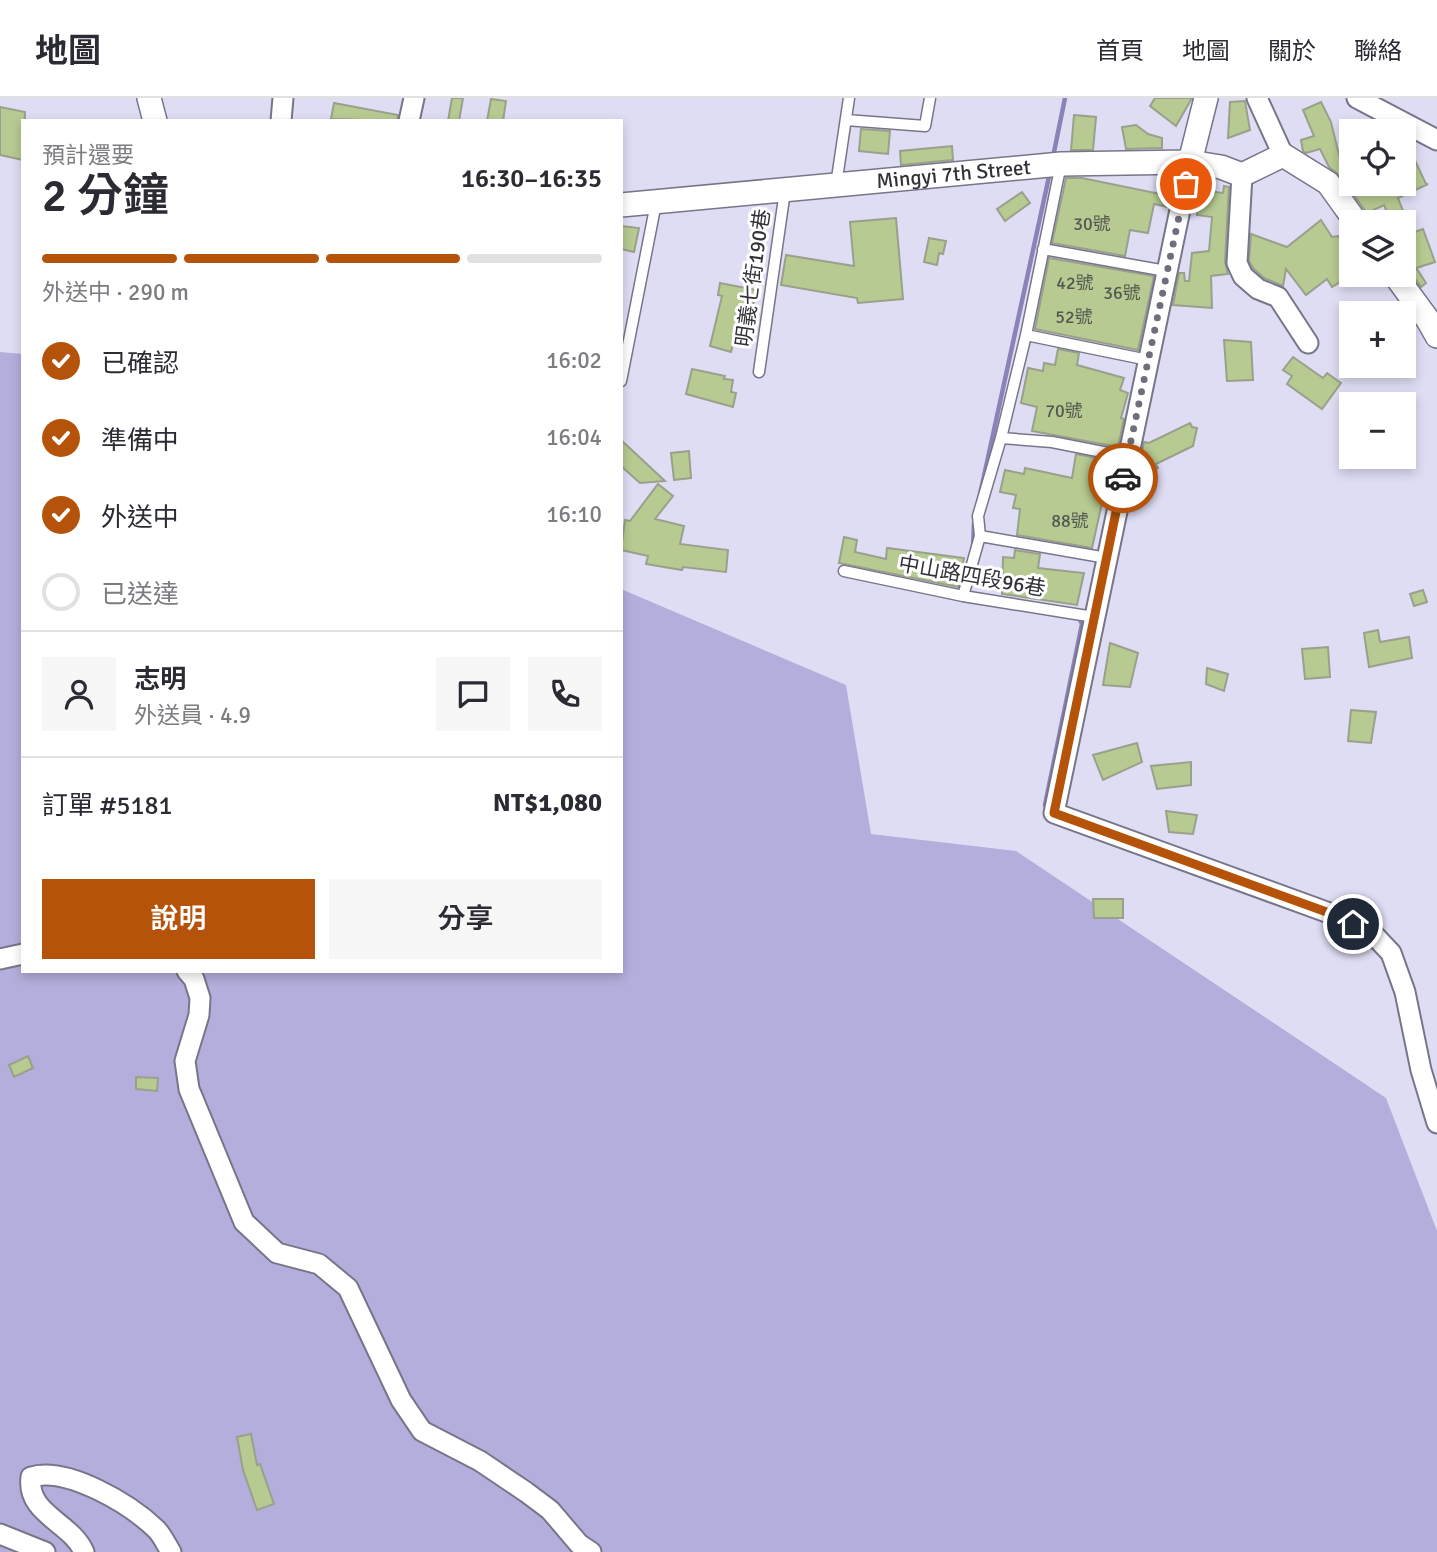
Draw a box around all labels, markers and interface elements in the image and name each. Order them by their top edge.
text: 地圖 [35,31,101,72]
text: 首頁 [1096,36,1144,66]
text: 地圖 [1182,36,1230,66]
text: 關於 [1268,36,1316,66]
text: 聯絡 [1354,36,1402,66]
map controls [1339,119,1416,469]
button: locate [1339,119,1416,196]
text: 預計還要 [42,141,134,170]
street label: Mingyi 7th Street [875,154,1032,194]
pin [1156,154,1216,214]
text: 16:30–16:35 [461,163,602,195]
icon: bag [1167,165,1205,203]
text: 2 分鐘 [42,168,169,224]
street label: 明義七街190巷 [730,207,776,349]
button: layers [1339,210,1416,287]
house number: 30號 [1073,213,1111,235]
house number: 42號 [1056,272,1094,294]
text: 外送中 · 290 m [42,278,189,307]
house number: 36號 [1103,282,1141,304]
button: + [1339,301,1416,378]
house number: 52號 [1055,306,1093,328]
icon: check [42,342,80,380]
text: 16:02 [546,346,602,375]
text: 已確認 [101,348,179,380]
button: − [1339,392,1416,469]
house number: 70號 [1045,400,1083,422]
icon: check [42,419,80,457]
text: 16:04 [546,423,602,452]
text: 準備中 [101,425,179,457]
courier [1088,443,1158,513]
icon: car [1104,459,1142,497]
icon: check [42,496,80,534]
text: 16:10 [546,500,602,529]
text: 外送中 [101,502,179,534]
house number: 88號 [1051,510,1089,532]
street label: 中山路四段96巷 [897,550,1047,602]
text: 已送達 [101,579,179,611]
button: person [42,657,116,731]
button: chat [436,657,510,731]
button: phone [528,657,602,731]
text: 志明 [134,664,186,696]
text: 外送員 · 4.9 [134,701,251,730]
text: NT$1,080 [493,787,602,819]
text: 訂單 #5181 [42,790,173,822]
button: 說明 [42,879,315,959]
button: 分享 [329,879,602,959]
pin [1323,894,1383,954]
icon: home [1334,905,1372,943]

